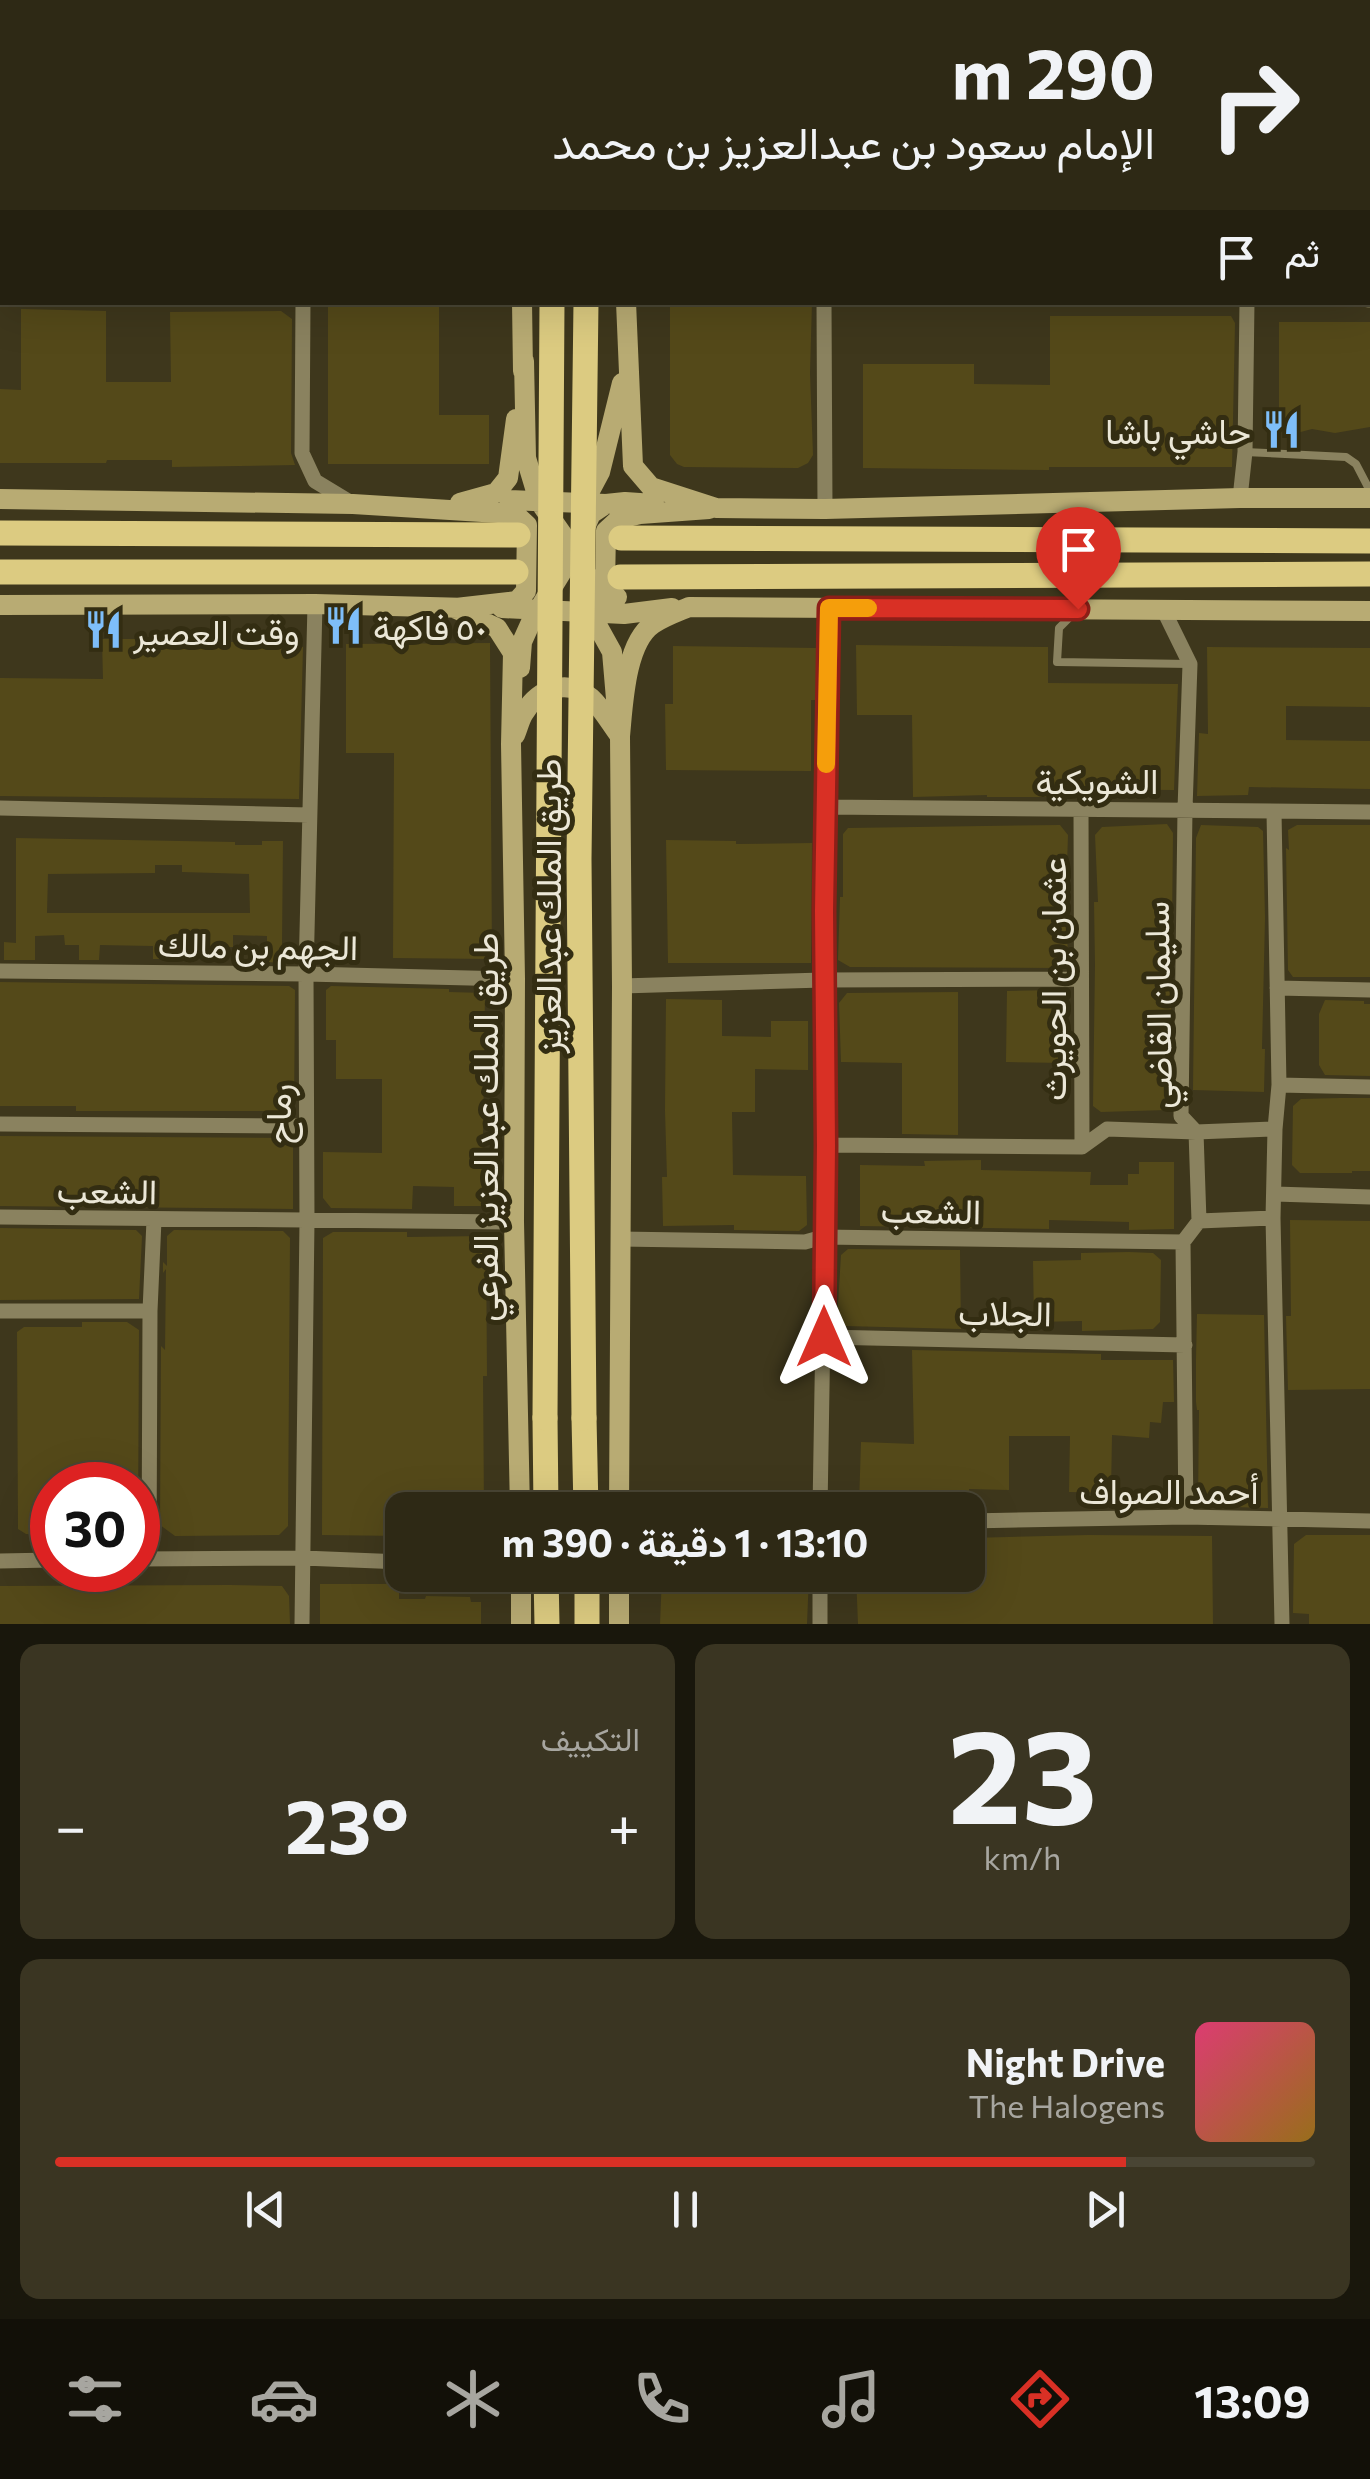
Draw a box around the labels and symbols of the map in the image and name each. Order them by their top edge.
place label: حاشي باشا [1105,408,1251,461]
restaurant icon: حاشي باشا [1260,408,1302,450]
pin [1036,507,1121,610]
restaurant icon: ٥٠ فاكهة [322,604,364,646]
place label: ٥٠ فاكهة [373,604,488,650]
restaurant icon: وقت العصير [82,609,124,651]
place label: وقت العصير [132,609,300,655]
street label: طريق الملك عبدالعزيز [525,758,571,1055]
street label: الشويكية [1036,758,1158,804]
street label: عثمان بن الحويرث [1030,857,1076,1101]
street label: سليمان القاضي [1133,901,1189,1109]
street label: الجهم بن مالك [157,921,359,971]
street label: طريق الملك عبدالعزيز الفرعي [462,932,515,1322]
street label: رماح [255,1084,303,1144]
street label: الشعب [56,1167,158,1212]
street label: الشعب [880,1187,982,1232]
position arrow [772,1285,876,1389]
street label: الجلاب [958,1289,1052,1334]
speed limit sign: 30 [30,1462,160,1592]
street label: أحمد الصواف [1079,1468,1259,1514]

